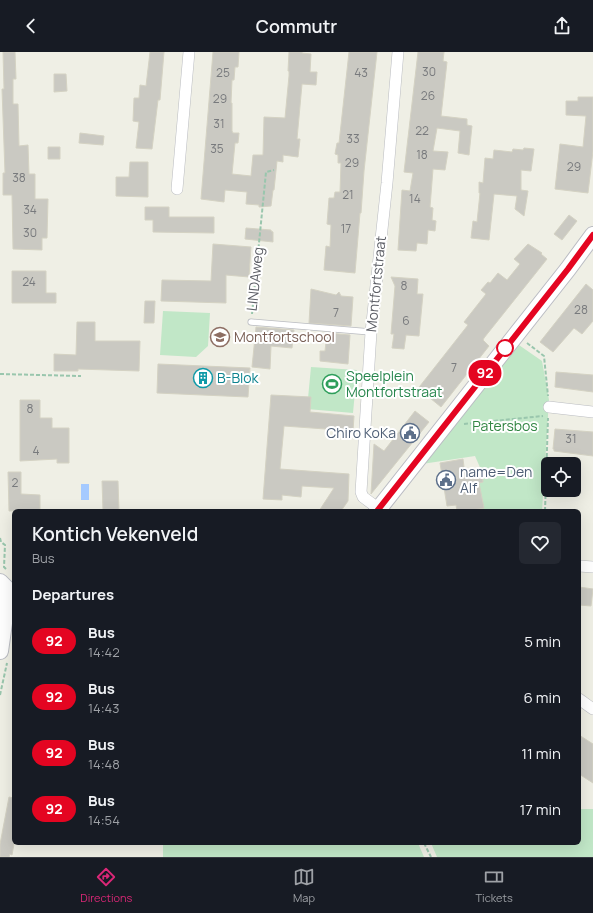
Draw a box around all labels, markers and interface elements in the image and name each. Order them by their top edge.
text: Commutr [256,14,337,38]
icon: back [20,15,42,37]
icon: share [551,15,573,37]
house number: 30 [422,63,436,80]
house number: 25 [216,64,230,81]
house number: 43 [354,64,368,81]
house number: 26 [421,87,435,104]
house number: 29 [213,90,227,107]
house number: 31 [213,115,225,132]
house number: 22 [415,122,429,139]
house number: 33 [346,130,360,147]
house number: 35 [210,140,224,157]
house number: 18 [416,146,428,163]
house number: 29 [345,154,359,171]
house number: 29 [567,158,581,175]
house number: 38 [12,169,26,186]
house number: 21 [342,186,354,203]
house number: 14 [409,190,421,207]
house number: 34 [23,201,37,218]
house number: 17 [341,220,351,237]
house number: 30 [23,224,37,241]
street label: Montfortstraat [361,235,390,333]
street label: LINDAweg [242,246,267,312]
house number: 24 [22,273,36,290]
house number: 8 [401,277,408,294]
house number: 28 [574,301,588,318]
house number: 7 [333,304,339,321]
house number: 6 [402,312,410,329]
school or university icon: Montfortschool [209,326,231,348]
place label: Montfortschool [234,327,335,346]
unlabelled marker [496,339,514,357]
house number: 7 [451,359,457,376]
line badge: 92 [467,360,503,386]
text: 92 [476,363,494,382]
place label: Speelplein Montfortstraat [346,366,443,401]
building icon: B-Blok [192,367,214,389]
place label: B-Blok [217,368,260,387]
sports icon: Speelplein Montfortstraat [321,373,343,395]
house number: 8 [27,400,34,417]
park label: Patersbos [472,416,538,435]
public building icon: Chiro KoKa [399,422,421,444]
place label: Chiro KoKa [326,423,396,442]
house number: 31 [565,430,577,447]
house number: 4 [32,442,40,459]
map controls [541,457,581,497]
button: locate [541,457,581,497]
place label: name=Den Alf [460,462,532,497]
public building icon: name=Den Alf [435,469,457,491]
house number: 2 [12,474,19,491]
text: Kontich Vekenveld [32,521,198,547]
button: heart [519,522,561,564]
text: Bus [32,549,55,567]
text: Departures [32,584,114,605]
text: Bus [88,622,115,643]
text: 92 [45,631,63,650]
text: 5 min [524,631,561,652]
text: 14:42 [88,643,120,661]
text: Bus [88,678,115,699]
text: 92 [45,687,63,706]
text: 6 min [524,687,561,708]
text: 14:43 [88,699,119,717]
text: Bus [88,734,115,755]
text: 92 [45,743,63,762]
text: 11 min [521,743,561,764]
text: 14:48 [88,755,120,773]
text: Bus [88,790,115,811]
text: 92 [45,799,63,818]
text: 17 min [519,799,561,820]
text: 14:54 [88,811,120,829]
tab: Directions [80,866,132,905]
tab: Map [293,866,315,905]
tab: Tickets [476,866,513,905]

